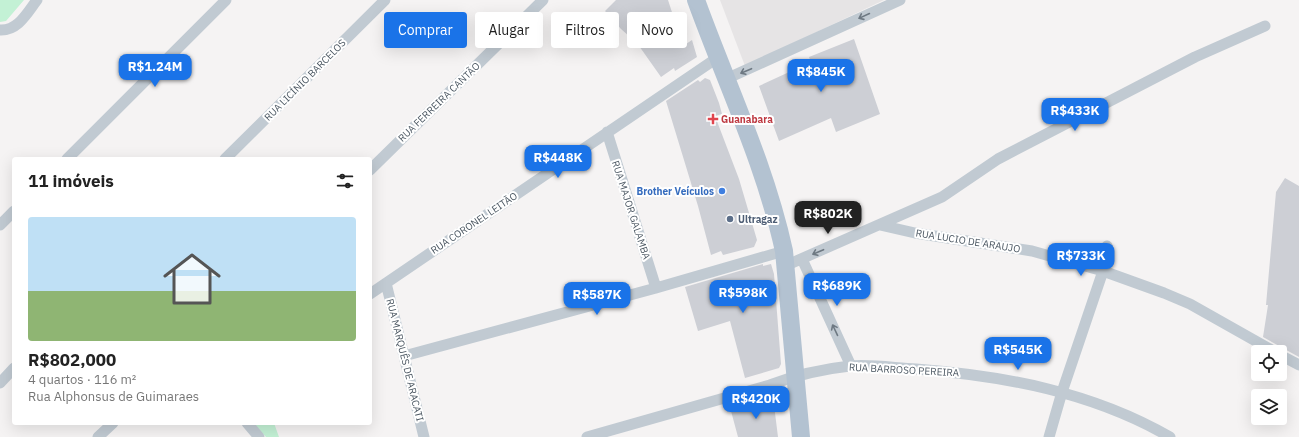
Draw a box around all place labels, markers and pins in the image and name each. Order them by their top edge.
pin: R$1.24M [118,54,192,88]
pin: R$845K [788,59,854,93]
pin: R$433K [1042,98,1108,132]
place label: Guanabara [721,113,773,126]
marker: Guanabara [708,114,718,124]
pin: R$448K [525,145,591,179]
place label: Brother Veículos [636,185,714,198]
marker: Brother Veículos [717,186,727,196]
pin: R$802K [795,201,861,235]
place label: Ultragaz [738,213,778,226]
marker: Ultragaz [725,214,735,224]
pin: R$733K [1048,243,1114,277]
pin: R$689K [804,273,870,307]
pin: R$598K [710,280,776,314]
pin: R$587K [564,282,630,316]
pin: R$545K [985,337,1051,371]
pin: R$420K [723,386,789,420]

